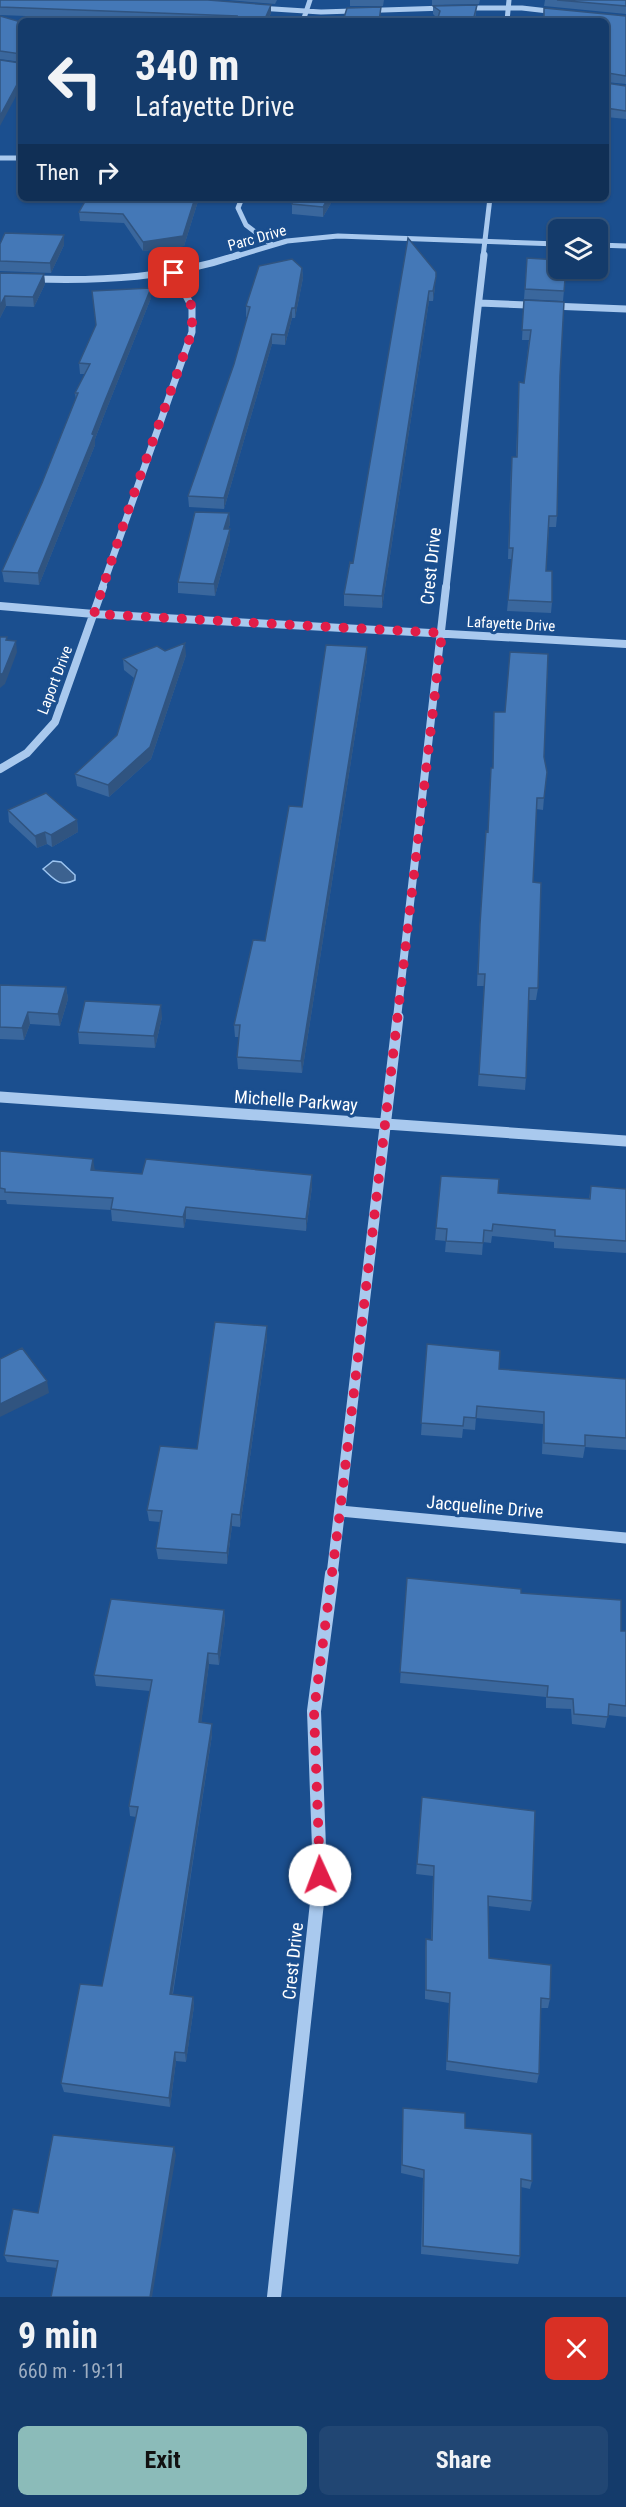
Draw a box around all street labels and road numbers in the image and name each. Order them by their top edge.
street label: Parc Drive [226,221,288,255]
street label: Crest Drive [416,526,445,606]
street label: Lafayette Drive [466,613,556,635]
street label: Laport Drive [34,643,76,717]
street label: Michelle Parkway [234,1086,359,1115]
street label: Jacqueline Drive [426,1491,544,1522]
street label: Crest Drive [278,1921,307,2001]

